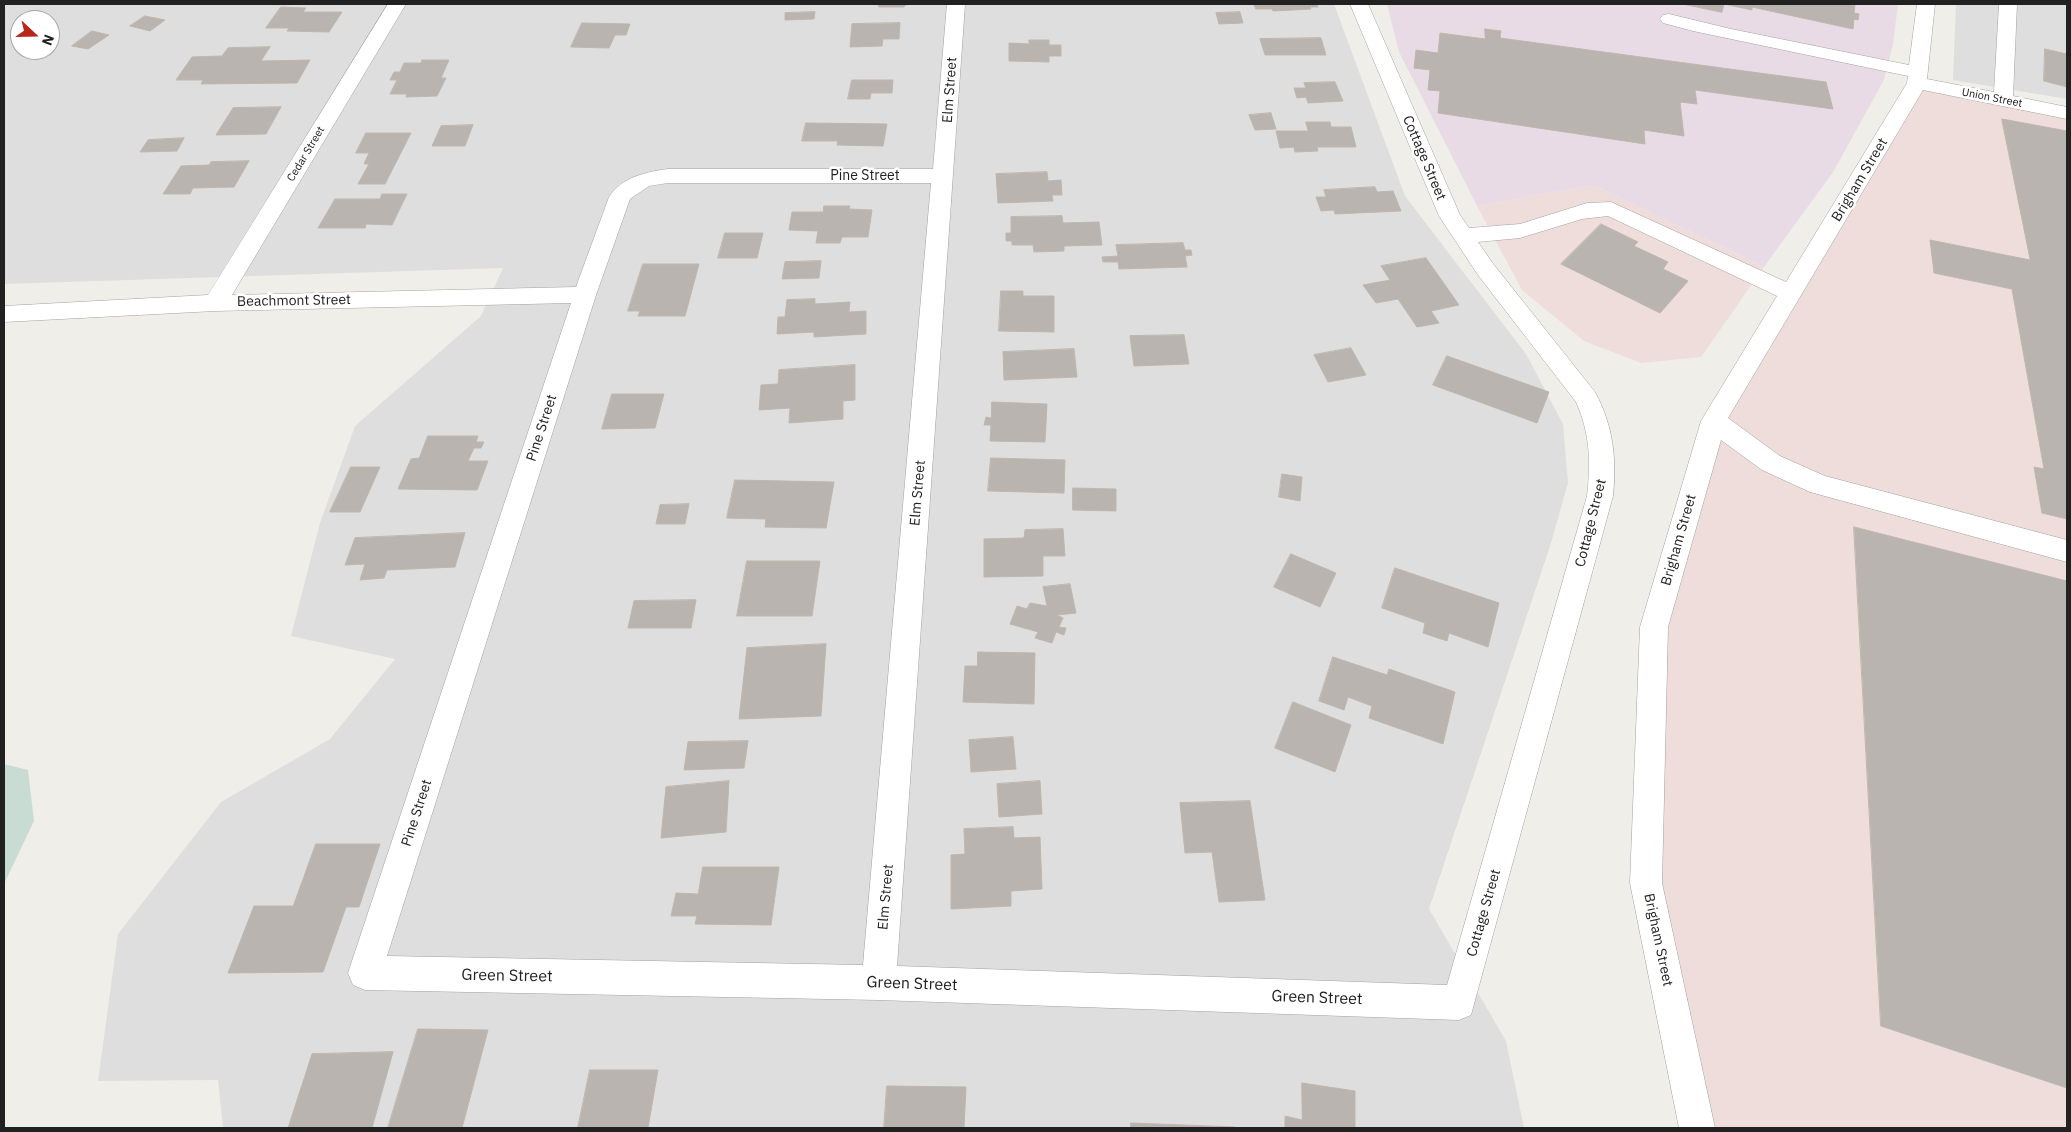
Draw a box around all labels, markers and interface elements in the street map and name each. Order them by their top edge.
north arrow [10,10,60,60]
text: N [38,32,58,48]
street label: Elm Street [939,57,961,123]
street label: Union Street [1960,86,2024,110]
street label: Cottage Street [1399,113,1449,203]
street label: Cedar Street [284,124,328,184]
street label: Brigham Street [1828,135,1892,225]
street label: Pine Street [830,168,900,184]
street label: Beachmont Street [237,292,351,310]
street label: Pine Street [523,392,561,464]
street label: Elm Street [907,459,929,527]
street label: Cottage Street [1572,477,1610,569]
street label: Brigham Street [1658,492,1700,588]
street label: Pine Street [398,777,436,849]
street label: Elm Street [875,863,897,931]
street label: Cottage Street [1463,867,1505,959]
street label: Brigham Street [1640,892,1676,988]
street label: Green Street [461,966,553,986]
street label: Green Street [866,973,958,995]
street label: Green Street [1271,987,1363,1009]

